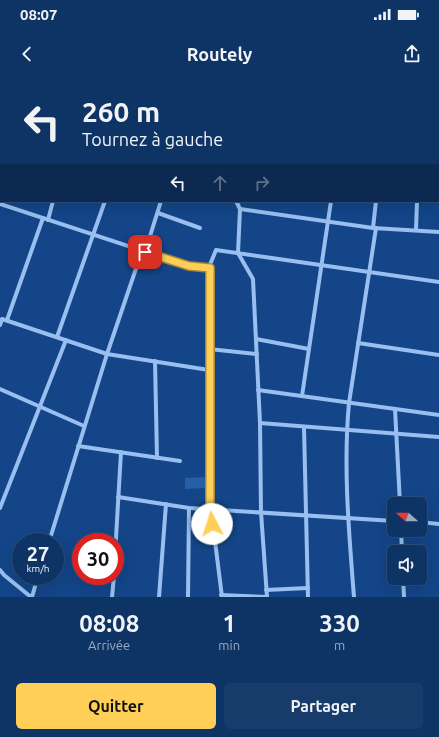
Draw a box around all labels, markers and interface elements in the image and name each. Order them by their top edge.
text: 08:07 [20,6,58,23]
icon: back [16,43,38,65]
icon: share [401,43,423,65]
text: Routely [187,44,252,64]
icon: left [16,96,68,148]
text: 260 m [82,96,160,127]
text: Tournez à gauche [82,129,223,149]
icon: left [167,172,189,194]
icon: ahead [209,172,231,194]
icon: right [251,172,273,194]
pin [128,235,162,269]
icon: arrive [134,241,156,263]
north arrow [387,497,427,537]
map controls [387,497,427,585]
position arrow [191,503,233,545]
speed limit sign: 30 [72,533,124,585]
text: 27 [27,542,49,565]
button: sound [387,545,427,585]
text: km/h [26,563,50,574]
text: 08:08 [79,610,139,637]
text: 1 [222,610,236,637]
text: 330 [319,610,360,637]
text: Arrivée [88,638,130,652]
text: min [218,638,240,652]
text: m [334,638,345,652]
button: Quitter [16,683,216,729]
button: Partager [224,683,423,729]

